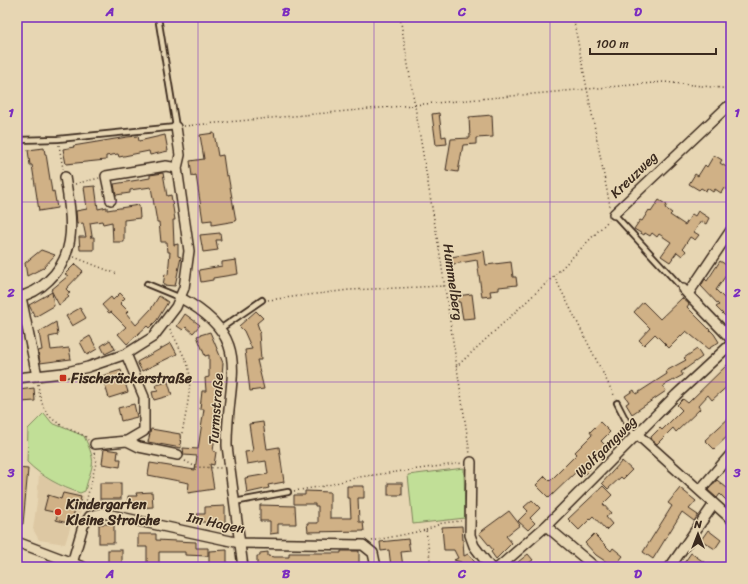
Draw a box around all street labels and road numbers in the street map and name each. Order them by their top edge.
street label: Kreuzweg [604,145,664,205]
street label: Hummelberg [435,242,471,322]
street label: Turmstraße [201,372,231,446]
street label: Wolfgangweg [569,410,643,484]
street label: Im Hagen [184,504,248,541]

